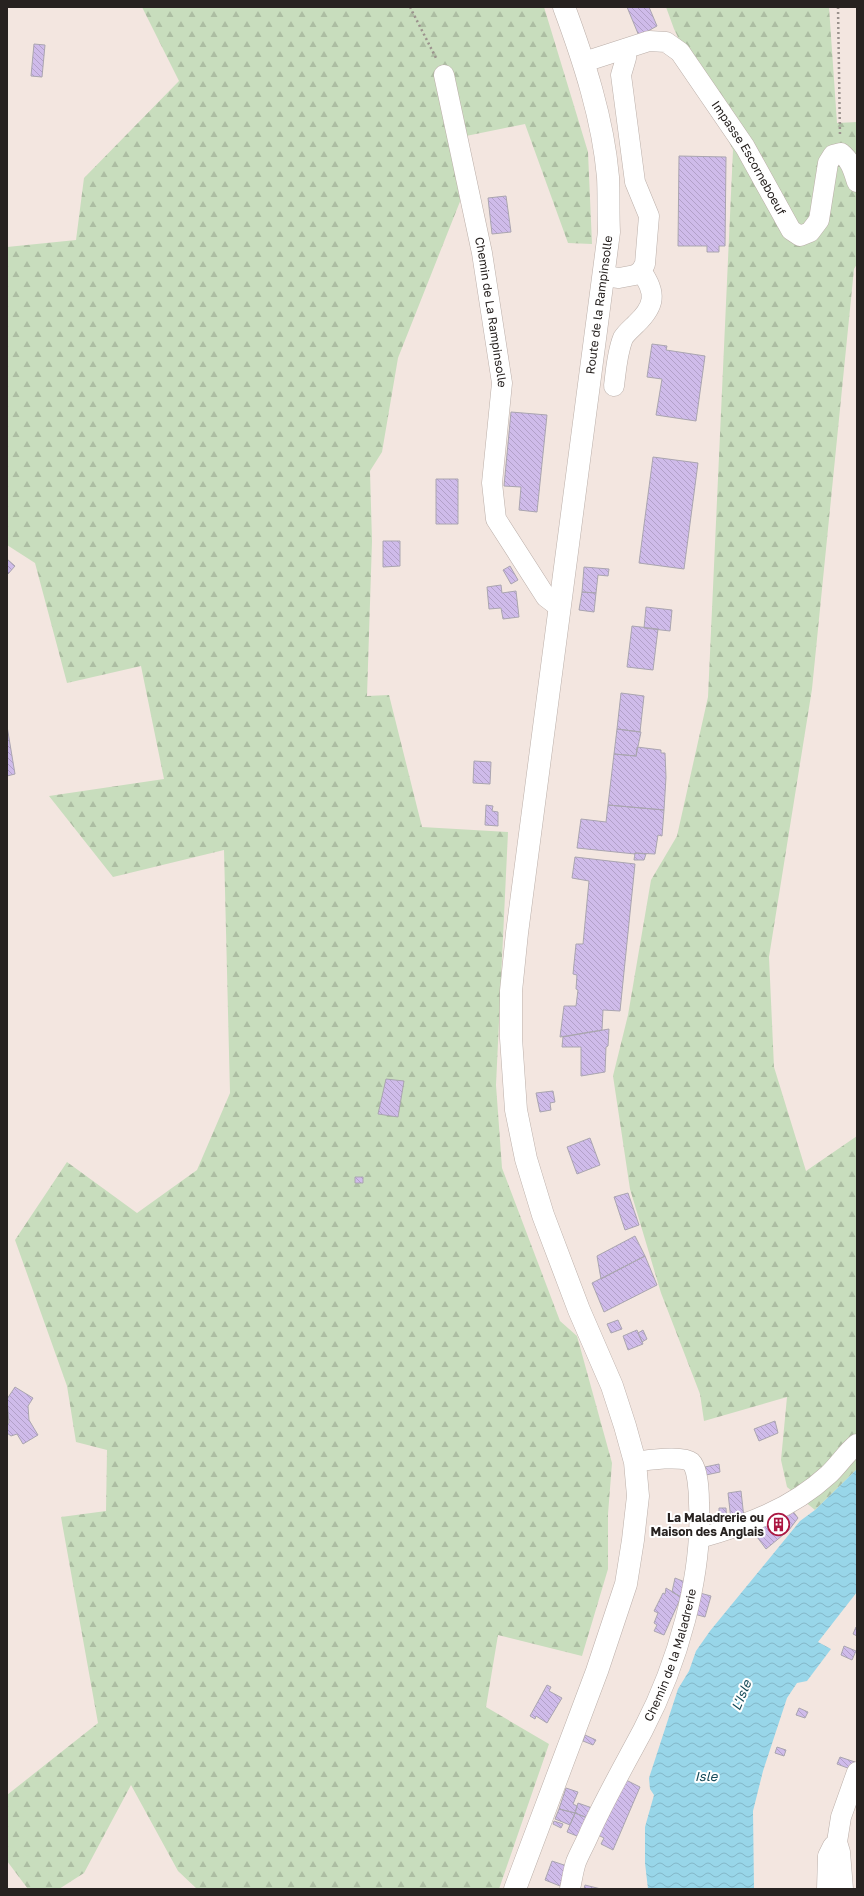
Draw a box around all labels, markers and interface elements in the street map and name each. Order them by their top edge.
street label: Impasse Escorneboeuf [709,98,790,218]
street label: Route de la Rampinsolle [582,234,615,375]
street label: Chemin de La Rampinsolle [472,235,510,389]
place label: La Maladrerie ou Maison des Anglais [651,1510,764,1539]
building icon: La Maladrerie ou Maison des Anglais [766,1512,792,1538]
street label: Chemin de la Maladrerie [641,1587,699,1724]
water label: L'Isle [727,1676,755,1713]
water label: Isle [695,1768,719,1784]

